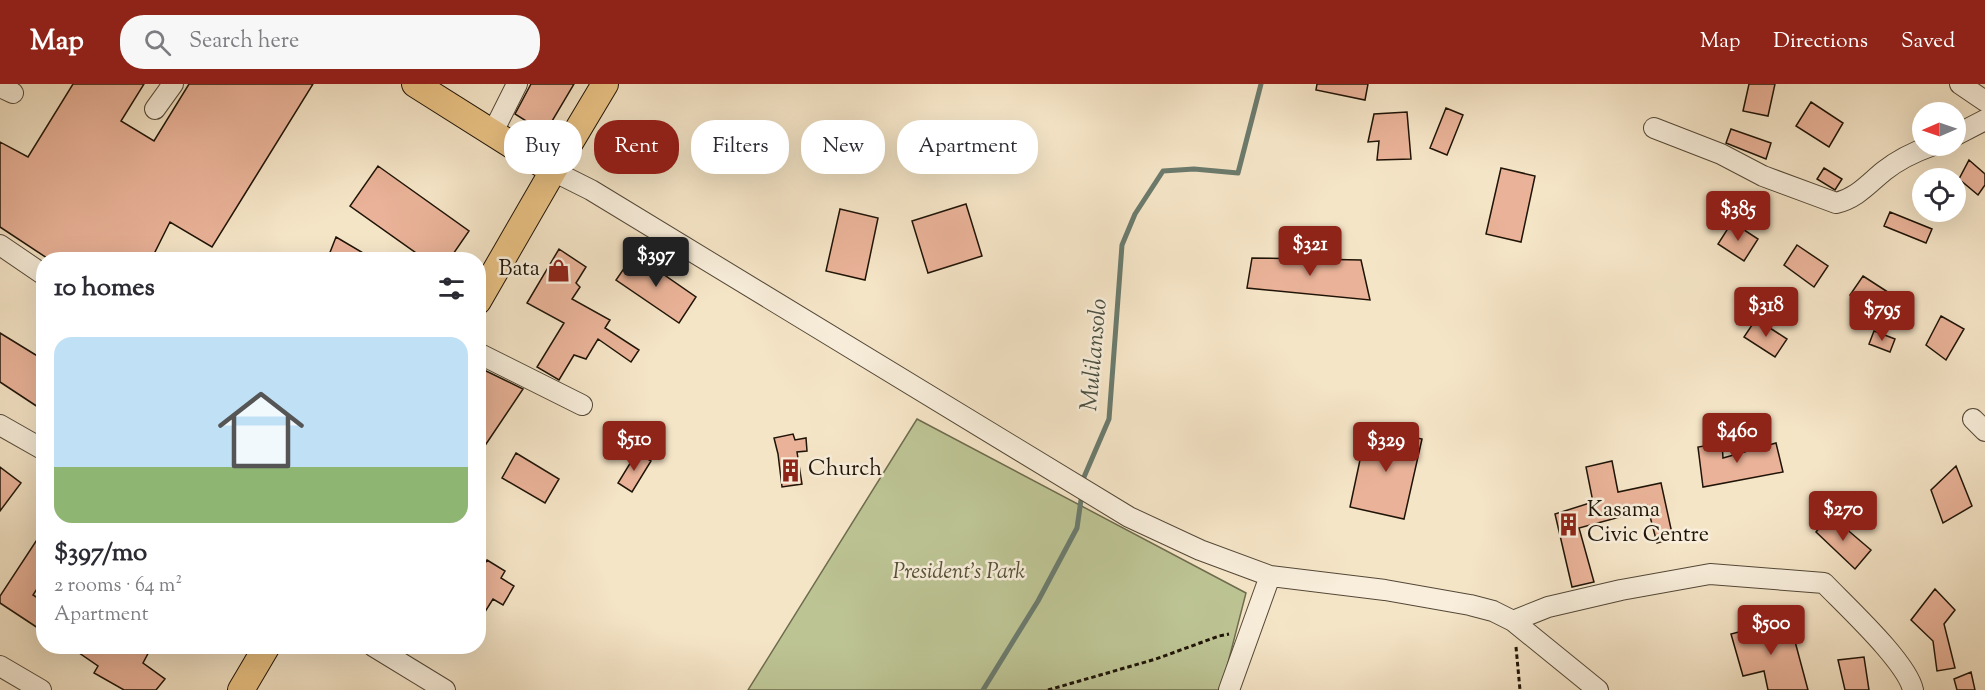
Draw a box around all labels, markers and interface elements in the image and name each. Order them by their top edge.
search box [120,15,540,69]
text: Map [30,22,84,62]
icon: search [141,26,174,59]
text: Search here [189,26,299,58]
text: Map [1700,27,1740,57]
text: Directions [1773,27,1868,57]
text: Saved [1901,27,1955,57]
north arrow [1912,102,1966,156]
map controls [1912,102,1966,222]
chip: Buy [504,120,582,174]
chip: Rent [594,120,679,174]
chip: Filters [691,120,789,174]
chip: New [801,120,885,174]
chip: Apartment [897,120,1038,174]
button: locate [1912,168,1966,222]
pin: $385 [1702,191,1774,242]
text: $385 [1720,196,1756,225]
pin: $321 [1274,226,1346,277]
text: $321 [1293,231,1327,260]
pin: $397 [620,237,692,288]
text: $397 [637,242,675,271]
place label: Bata [499,254,540,286]
shop icon: Bata [545,257,571,283]
text: 10 homes [54,270,155,307]
icon: filters [435,272,468,305]
pin: $318 [1730,287,1802,338]
pin: $795 [1846,291,1918,342]
text: $318 [1748,292,1784,321]
text: $795 [1863,296,1901,325]
water label: Mulilansolo [1073,297,1117,413]
icon: home [207,376,315,484]
pin: $460 [1701,413,1773,464]
text: $460 [1716,418,1758,447]
pin: $510 [598,421,670,472]
pin: $329 [1350,422,1422,473]
text: $510 [617,426,651,455]
text: $329 [1367,427,1405,456]
place label: Church [808,454,882,486]
building icon: Church [777,457,803,483]
pin: $270 [1807,491,1879,542]
place label: Kasama Civic Centre [1587,495,1709,552]
text: $270 [1823,496,1863,525]
building icon: Kasama Civic Centre [1556,511,1582,537]
text: $397/mo [54,535,147,572]
park label: President's Park [893,557,1025,589]
text: 2 rooms · 64 m² [54,572,182,601]
text: Apartment [54,601,149,630]
pin: $500 [1735,605,1807,656]
text: $500 [1752,610,1790,639]

